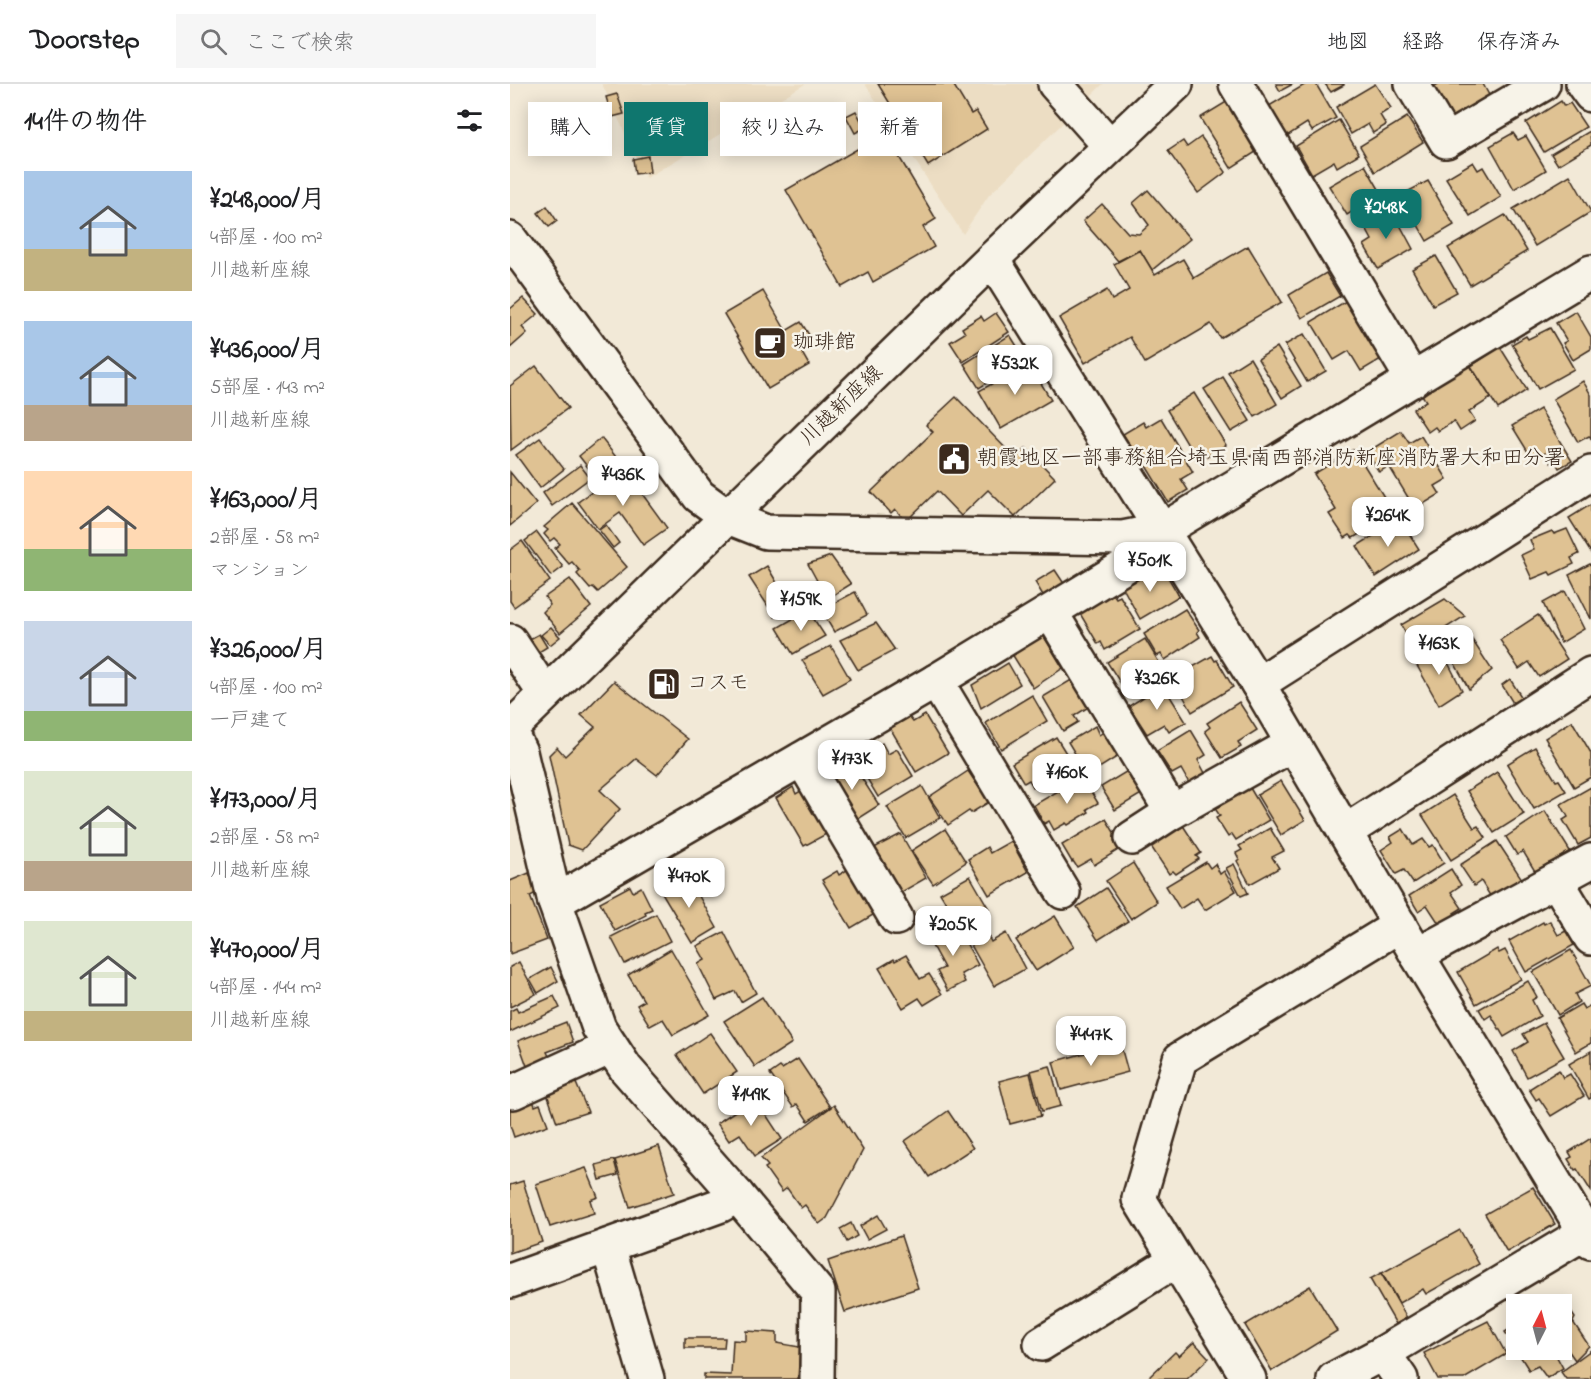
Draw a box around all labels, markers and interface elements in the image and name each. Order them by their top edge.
search box [176,14,596,68]
text: Doorstep [30,21,140,62]
icon: search [197,25,230,58]
text: ここで検索 [245,28,355,60]
text: 地図 [1327,28,1369,58]
text: 経路 [1402,28,1444,58]
text: 保存済み [1477,28,1561,58]
chip: 購入 [528,102,612,156]
chip: 賃貸 [624,102,708,156]
chip: 絞り込み [720,102,846,156]
chip: 新着 [858,102,942,156]
text: 14件の物件 [24,104,147,142]
icon: filters [453,104,486,137]
text: ¥248,000/月 [210,182,326,220]
pin: ¥248K [1344,189,1428,240]
text: ¥248K [1364,194,1408,223]
icon: home [72,195,144,267]
text: 4部屋 · 100 m² [210,224,323,253]
text: 川越新座線 [210,257,310,286]
cafe icon: 珈琲館 [752,325,788,361]
place label: 珈琲館 [793,328,856,358]
text: ¥436,000/月 [210,332,325,370]
icon: home [72,345,144,417]
pin: ¥532K [973,345,1057,396]
text: ¥532K [991,350,1039,379]
street label: 川越新座線 [794,359,890,453]
text: 5部屋 · 143 m² [210,374,325,403]
text: 川越新座線 [210,407,310,436]
public building icon: 朝霞地区一部事務組合埼玉県南西部消防新座消防署大和田分署 [936,441,972,477]
place label: 朝霞地区一部事務組合埼玉県南西部消防新座消防署大和田分署 [977,444,1565,474]
pin: ¥436K [581,456,665,507]
text: ¥436K [602,461,644,490]
text: ¥163,000/月 [210,482,323,520]
icon: home [72,495,144,567]
pin: ¥264K [1346,497,1430,548]
text: ¥264K [1366,502,1410,531]
text: 2部屋 · 58 m² [210,524,320,553]
pin: ¥501K [1108,542,1192,593]
text: ¥501K [1128,547,1172,576]
text: マンション [210,557,309,586]
pin: ¥159K [759,581,843,632]
text: ¥159K [780,586,822,615]
pin: ¥163K [1397,625,1481,676]
text: ¥163K [1419,630,1459,659]
text: ¥326,000/月 [210,632,327,670]
icon: home [72,645,144,717]
pin: ¥326K [1115,660,1199,711]
text: ¥326K [1135,665,1179,694]
fuel station icon: コスモ [646,666,682,702]
place label: コスモ [687,669,749,699]
text: 4部屋 · 100 m² [210,674,323,703]
text: 一戸建て [210,707,290,736]
pin: ¥173K [810,740,894,791]
text: ¥173K [832,745,872,774]
pin: ¥160K [1025,754,1109,805]
text: ¥160K [1046,759,1088,788]
text: ¥173,000/月 [210,782,322,820]
icon: home [72,795,144,867]
text: 2部屋 · 58 m² [210,824,320,853]
text: 川越新座線 [210,857,310,886]
pin: ¥470K [647,858,731,909]
text: ¥470K [668,863,710,892]
pin: ¥205K [911,906,995,957]
text: ¥205K [929,911,977,940]
text: ¥470,000/月 [210,932,325,970]
icon: home [72,945,144,1017]
text: 4部屋 · 144 m² [210,974,322,1003]
text: 川越新座線 [210,1007,310,1036]
pin: ¥447K [1049,1016,1133,1067]
text: ¥447K [1070,1021,1112,1050]
pin: ¥149K [709,1076,793,1127]
text: ¥149K [732,1081,770,1110]
north arrow [1506,1294,1572,1360]
map controls [1506,1294,1572,1360]

